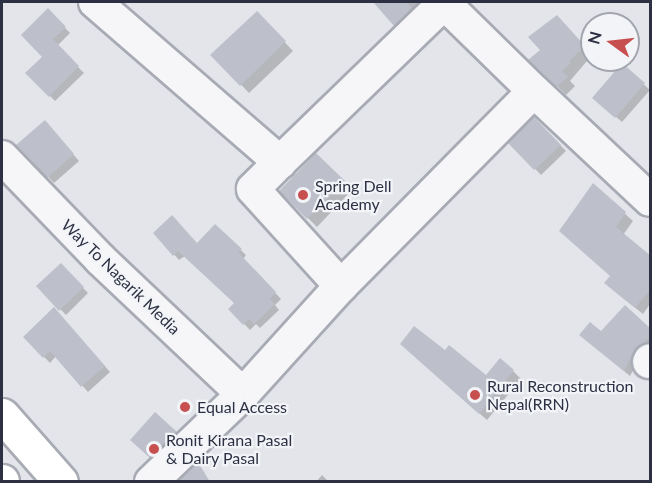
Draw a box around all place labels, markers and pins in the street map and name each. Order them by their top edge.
place label: Spring Dell Academy [315,176,392,214]
marker: Spring Dell Academy [296,188,310,202]
place label: Rural Reconstruction Nepal(RRN) [487,376,633,414]
marker: Rural Reconstruction Nepal(RRN) [468,388,482,402]
place label: Equal Access [197,397,288,417]
marker: Equal Access [178,400,192,414]
place label: Ronit Kirana Pasal & Dairy Pasal [166,430,292,468]
marker: Ronit Kirana Pasal & Dairy Pasal [147,442,161,456]

